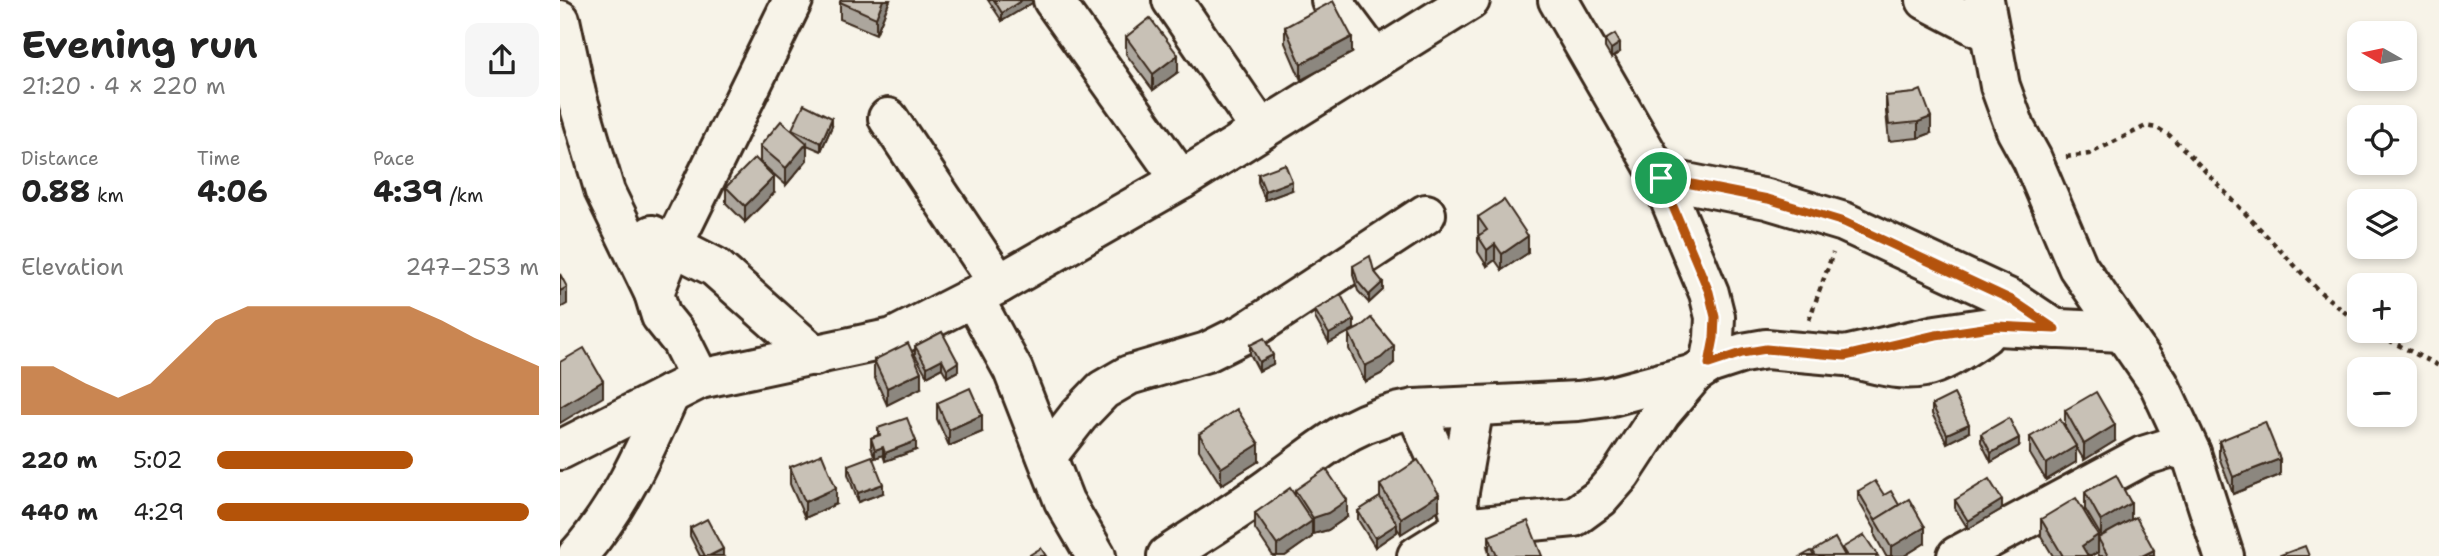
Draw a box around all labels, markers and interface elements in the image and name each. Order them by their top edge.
text: Evening run [21,19,258,70]
north arrow [2347,21,2417,91]
map controls [2347,21,2417,427]
button: share [465,23,539,97]
text: 21:20 · 4 × 220 m [21,71,225,101]
button: locate [2347,105,2417,175]
text: Distance [21,146,99,171]
text: Time [197,146,241,171]
text: Pace [373,146,415,171]
pin [1631,148,1691,208]
icon: arrive [1642,159,1680,197]
text: 0.88 [21,171,90,212]
text: 4:06 [197,171,268,212]
text: 4:39 [373,171,443,212]
text: km [90,183,124,208]
text: /km [443,183,483,208]
button: layers [2347,189,2417,259]
text: Elevation [21,252,124,282]
text: 247–253 m [405,252,539,282]
button: + [2347,273,2417,343]
button: − [2347,357,2417,427]
text: 220 m [21,445,97,475]
text: 5:02 [133,445,183,475]
text: 440 m [21,497,98,527]
text: 4:29 [133,497,184,527]

